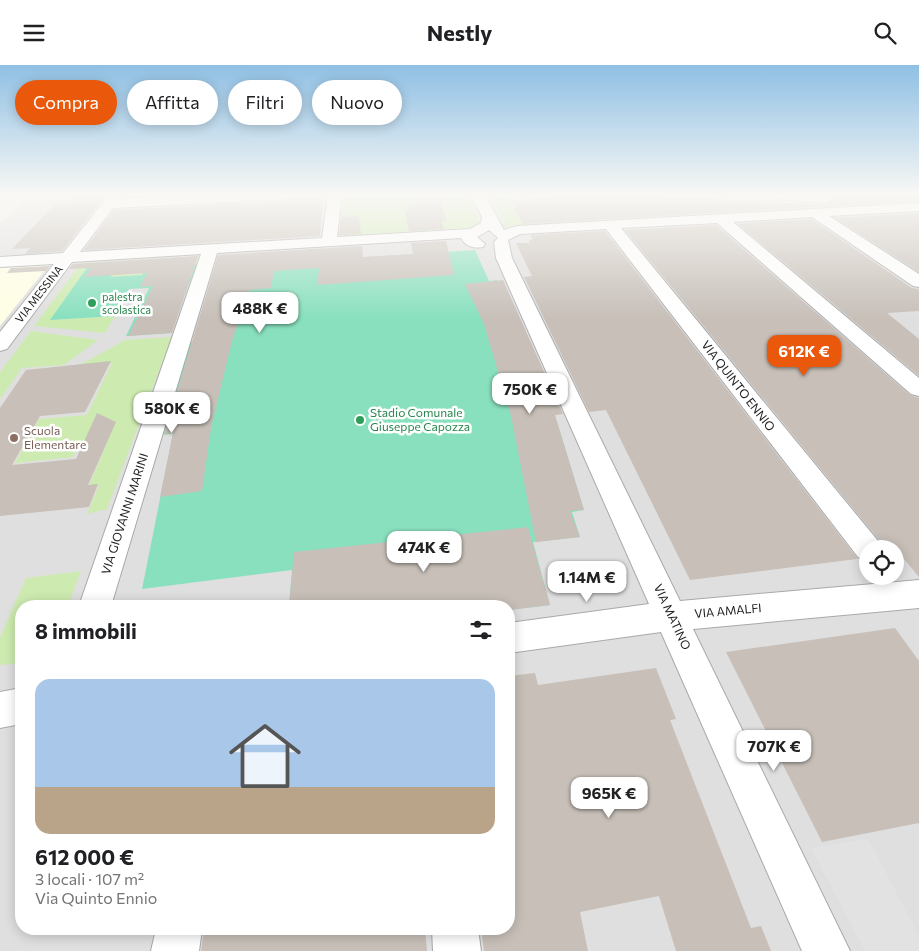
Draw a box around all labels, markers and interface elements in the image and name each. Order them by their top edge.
icon: menu [20,19,48,47]
text: Nestly [427,19,492,46]
icon: search [871,19,899,47]
chip: Compra [15,80,117,125]
chip: Affitta [127,80,218,125]
chip: Filtri [228,80,302,125]
chip: Nuovo [312,80,402,125]
street label: VIA MESSINA [12,262,65,325]
place label: palestra scolastica [102,290,151,316]
pin: 488K € [219,291,301,334]
marker: palestra scolastica [86,297,98,309]
text: 488K € [232,298,288,317]
pin: 612K € [763,335,845,377]
street label: VIA QUINTO ENNIO [699,337,779,434]
text: 612K € [778,341,830,360]
pin: 750K € [489,373,571,415]
text: 750K € [503,379,557,398]
pin: 580K € [131,391,213,434]
text: 580K € [144,398,200,417]
place label: Stadio Comunale Giuseppe Capozza [370,405,470,433]
marker: Stadio Comunale Giuseppe Capozza [354,414,366,426]
place label: Scuola Elementare [24,423,86,451]
marker: Scuola Elementare [8,432,20,444]
street label: VIA GIOVANNI MARINI [98,451,150,576]
pin: 474K € [383,531,465,573]
text: 474K € [398,537,450,556]
map controls [859,540,904,585]
button: locate [859,540,904,585]
pin: 1.14M € [541,561,633,603]
text: 1.14M € [558,567,616,586]
street label: VIA MATINO [652,582,694,652]
street label: VIA AMALFI [694,600,762,620]
icon: filters [467,616,495,644]
text: 8 immobili [35,618,137,643]
icon: home [220,711,310,801]
pin: 707K € [733,729,815,772]
text: 707K € [747,736,801,755]
pin: 965K € [568,777,650,819]
text: 965K € [582,783,636,802]
text: 612 000 € [35,844,134,869]
text: 3 locali · 107 m² [35,869,144,888]
text: Via Quinto Ennio [35,888,157,907]

